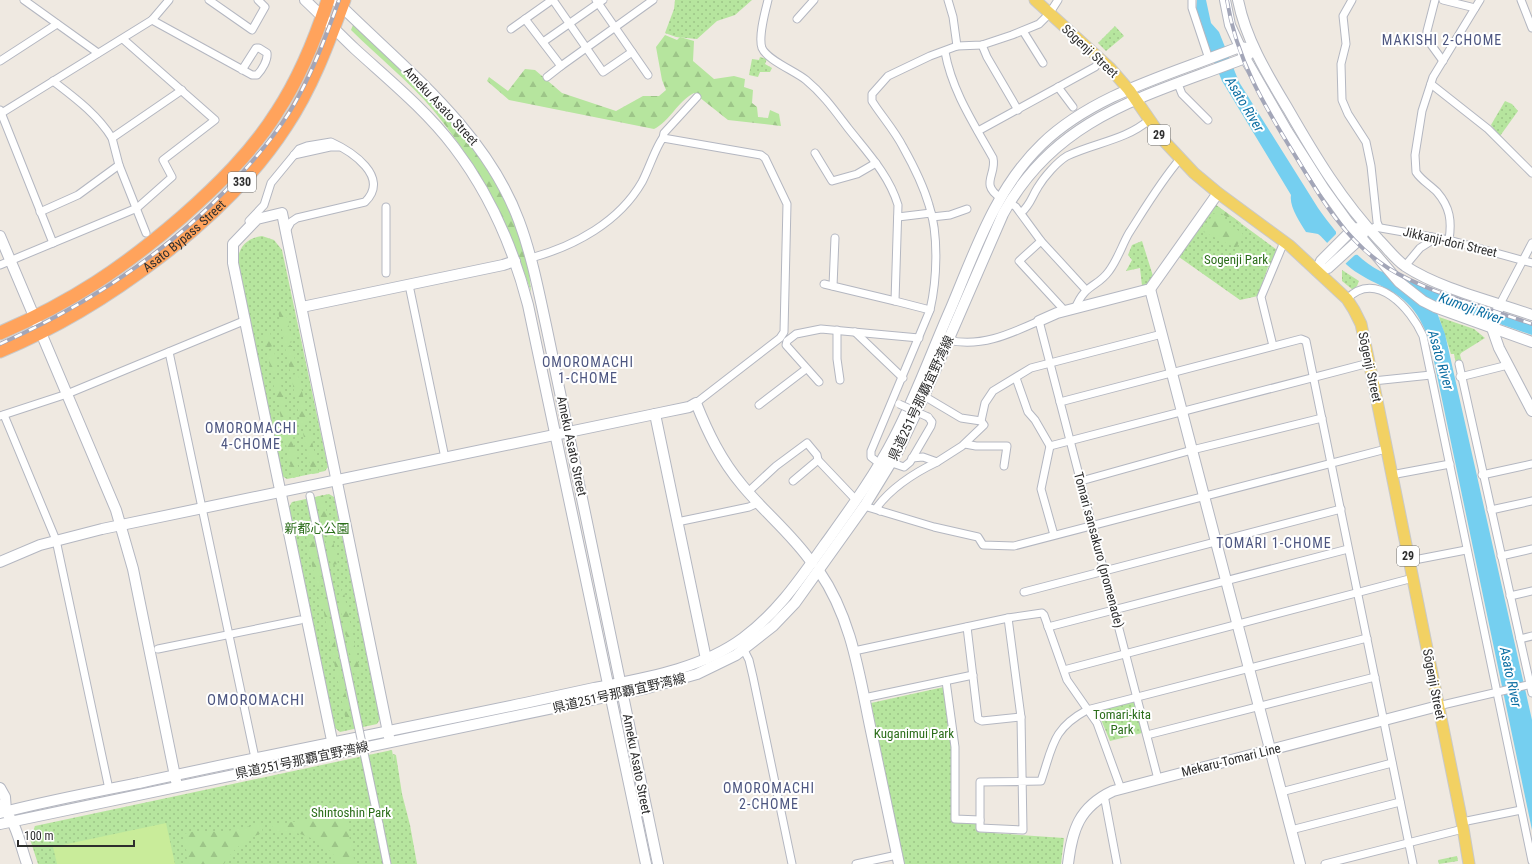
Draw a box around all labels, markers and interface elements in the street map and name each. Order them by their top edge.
street label: Sōgenji Street [1059,21,1121,81]
district label: MAKISHI 2-CHOME [1382,32,1502,48]
street label: Ameku Asato Street [401,64,481,148]
water label: Asato River [1222,73,1268,135]
road number: 29 [1148,125,1170,145]
road number: 330 [228,172,256,192]
street label: Asato Bypass Street [140,196,228,275]
street label: Jikkanji-dori Street [1402,224,1499,260]
park label: Sogenji Park [1204,252,1268,267]
water label: Kumoji River [1437,289,1506,327]
water label: Asato River [1425,328,1457,392]
street label: Sōgenji Street [1355,331,1385,404]
street label: 県道251号那覇宜野湾線 [885,333,957,463]
district label: OMOROMACHI 1-CHOME [542,354,634,386]
street label: Ameku Asato Street [554,395,590,498]
district label: OMOROMACHI 4-CHOME [205,420,297,452]
street label: Tomari sansakuro (promenade) [1071,470,1127,630]
park label: 新都心公園 [284,521,350,536]
district label: TOMARI 1-CHOME [1216,535,1332,551]
road number: 29 [1397,546,1419,566]
water label: Asato River [1497,645,1525,709]
street label: Sōgenji Street [1420,648,1448,721]
street label: 県道251号那覇宜野湾線 [551,670,687,716]
district label: OMOROMACHI [207,691,305,709]
park label: Tomari-kita Park [1093,707,1151,737]
street label: Ameku Asato Street [620,713,654,816]
park label: Kuganimui Park [874,726,954,741]
street label: 県道251号那覇宜野湾線 [234,738,370,782]
street label: Mekaru-Tomari Line [1180,740,1282,780]
district label: OMOROMACHI 2-CHOME [723,780,815,812]
park label: Shintoshin Park [311,805,391,820]
scale bar [18,822,134,848]
text: 100 m [24,829,54,843]

